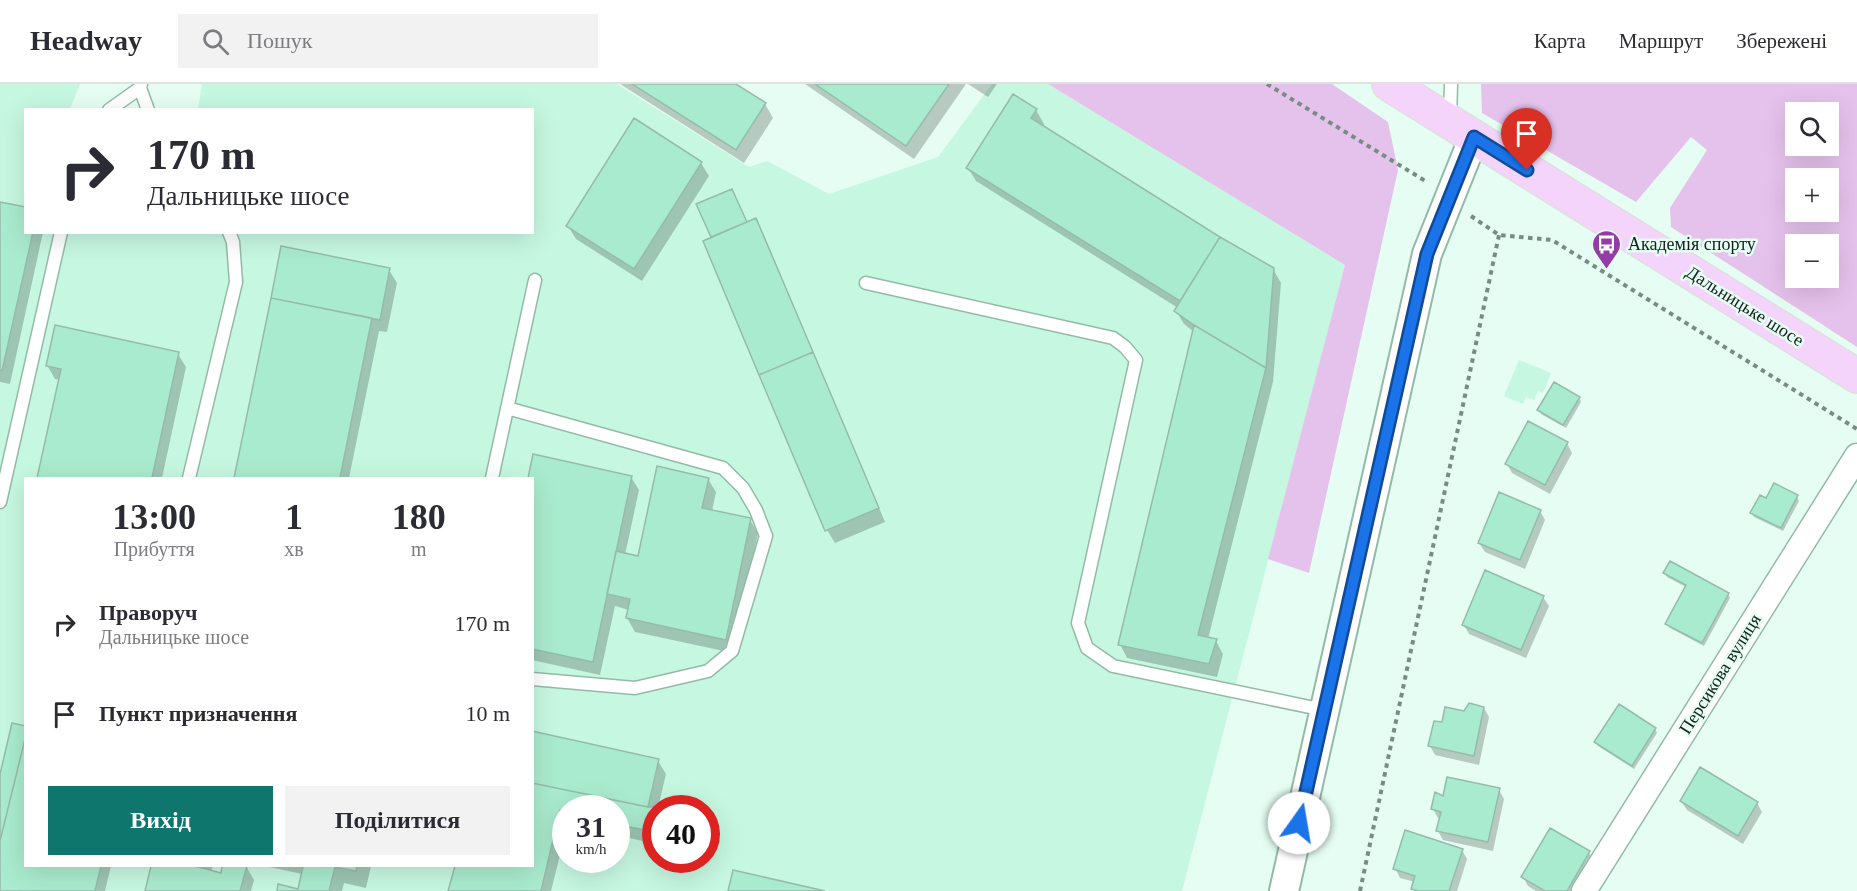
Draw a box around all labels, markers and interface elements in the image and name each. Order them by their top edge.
search box [178,14,598,68]
text: Headway [30,25,142,56]
icon: search [199,25,232,58]
text: Пошук [247,28,313,53]
text: Карта [1534,29,1586,53]
text: Маршрут [1619,29,1703,53]
text: Збережені [1736,29,1827,53]
map controls [1785,102,1839,288]
button: search [1785,102,1839,156]
pin [1501,108,1552,170]
icon: arrive [1510,117,1543,150]
icon: right [48,132,126,210]
text: 170 m [147,132,256,178]
button: + [1785,168,1839,222]
text: Дальницьке шосе [147,181,350,211]
bus stop icon: Академія спорту [1591,228,1623,270]
place label: Академія спорту [1628,234,1756,254]
button: − [1785,234,1839,288]
street label: Дальницьке шосе [1682,262,1808,350]
text: 13:00 [112,497,196,537]
text: 1 [285,497,303,537]
text: 180 [392,497,446,537]
text: Прибуття [114,538,195,560]
text: хв [284,538,304,560]
text: m [411,538,427,560]
text: Праворуч [99,600,197,625]
icon: right [48,608,81,641]
street label: Персикова вулиця [1675,610,1765,738]
text: 170 m [454,611,510,636]
text: Дальницьке шосе [99,626,249,648]
icon: arrive [48,698,81,731]
text: Пункт призначення [99,701,297,726]
text: 10 m [465,701,510,726]
button: Вихід [48,786,273,855]
button: Поділитися [285,786,510,855]
position arrow [1267,791,1331,855]
speed limit sign: 40 [642,795,720,873]
text: 31 [576,810,606,843]
text: km/h [576,841,606,857]

